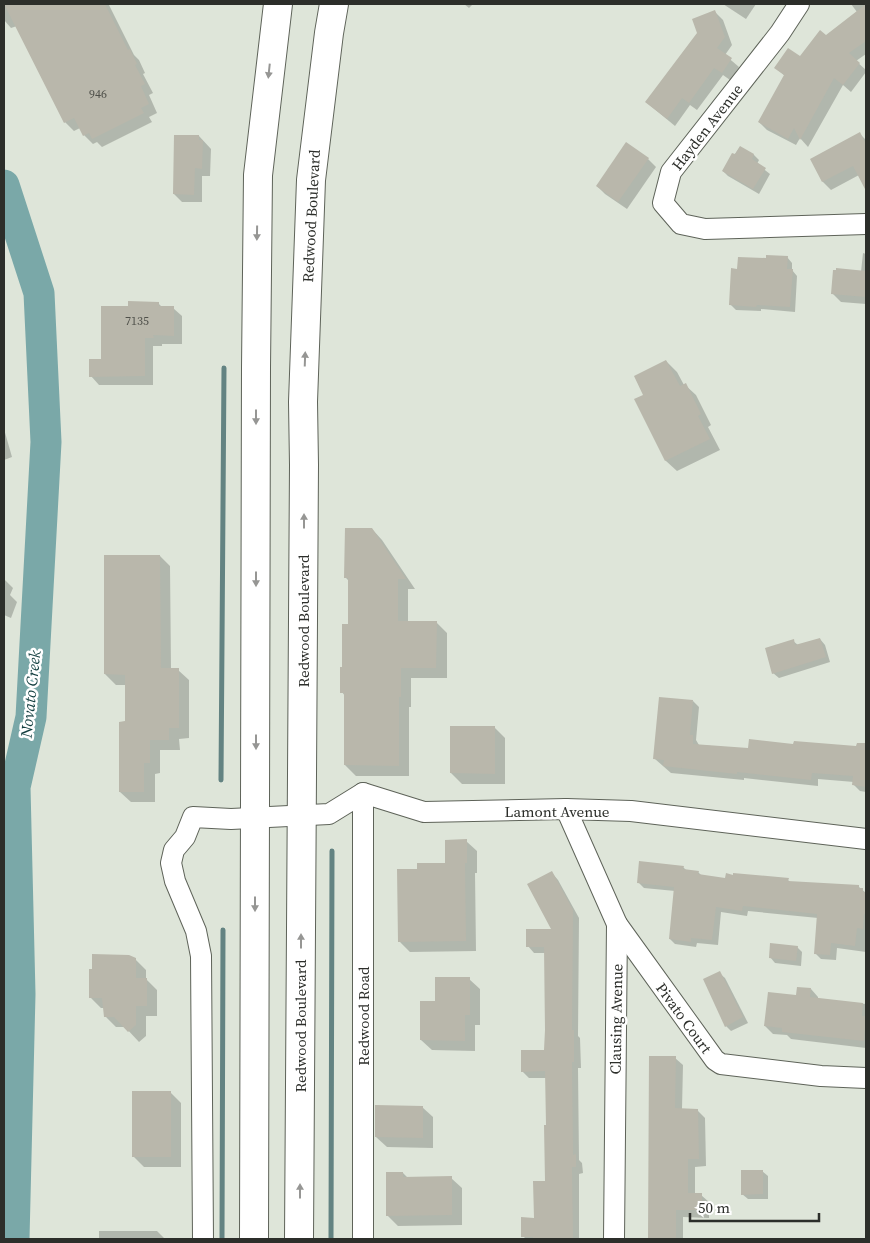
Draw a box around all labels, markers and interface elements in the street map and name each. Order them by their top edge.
one-way arrow [265,64,273,80]
street label: Hayden Avenue [667,79,748,175]
house number: 946 [89,86,107,102]
street label: Redwood Boulevard [297,149,325,283]
one-way arrow [253,226,261,242]
house number: 7135 [125,313,149,329]
one-way arrow [301,351,309,367]
one-way arrow [252,409,260,425]
one-way arrow [300,513,308,529]
street label: Redwood Boulevard [293,554,314,688]
one-way arrow [252,571,260,587]
water label: Novato Creek [14,649,46,740]
one-way arrow [252,734,260,750]
street label: Lamont Avenue [505,801,610,822]
one-way arrow [251,896,259,912]
one-way arrow [297,932,305,948]
street label: Redwood Boulevard [290,959,311,1093]
street label: Clausing Avenue [605,963,627,1075]
street label: Redwood Road [353,966,374,1066]
street label: Pivato Court [651,978,717,1058]
one-way arrow [296,1182,304,1198]
scale bar [690,1190,819,1222]
text: 50 m [698,1197,730,1218]

